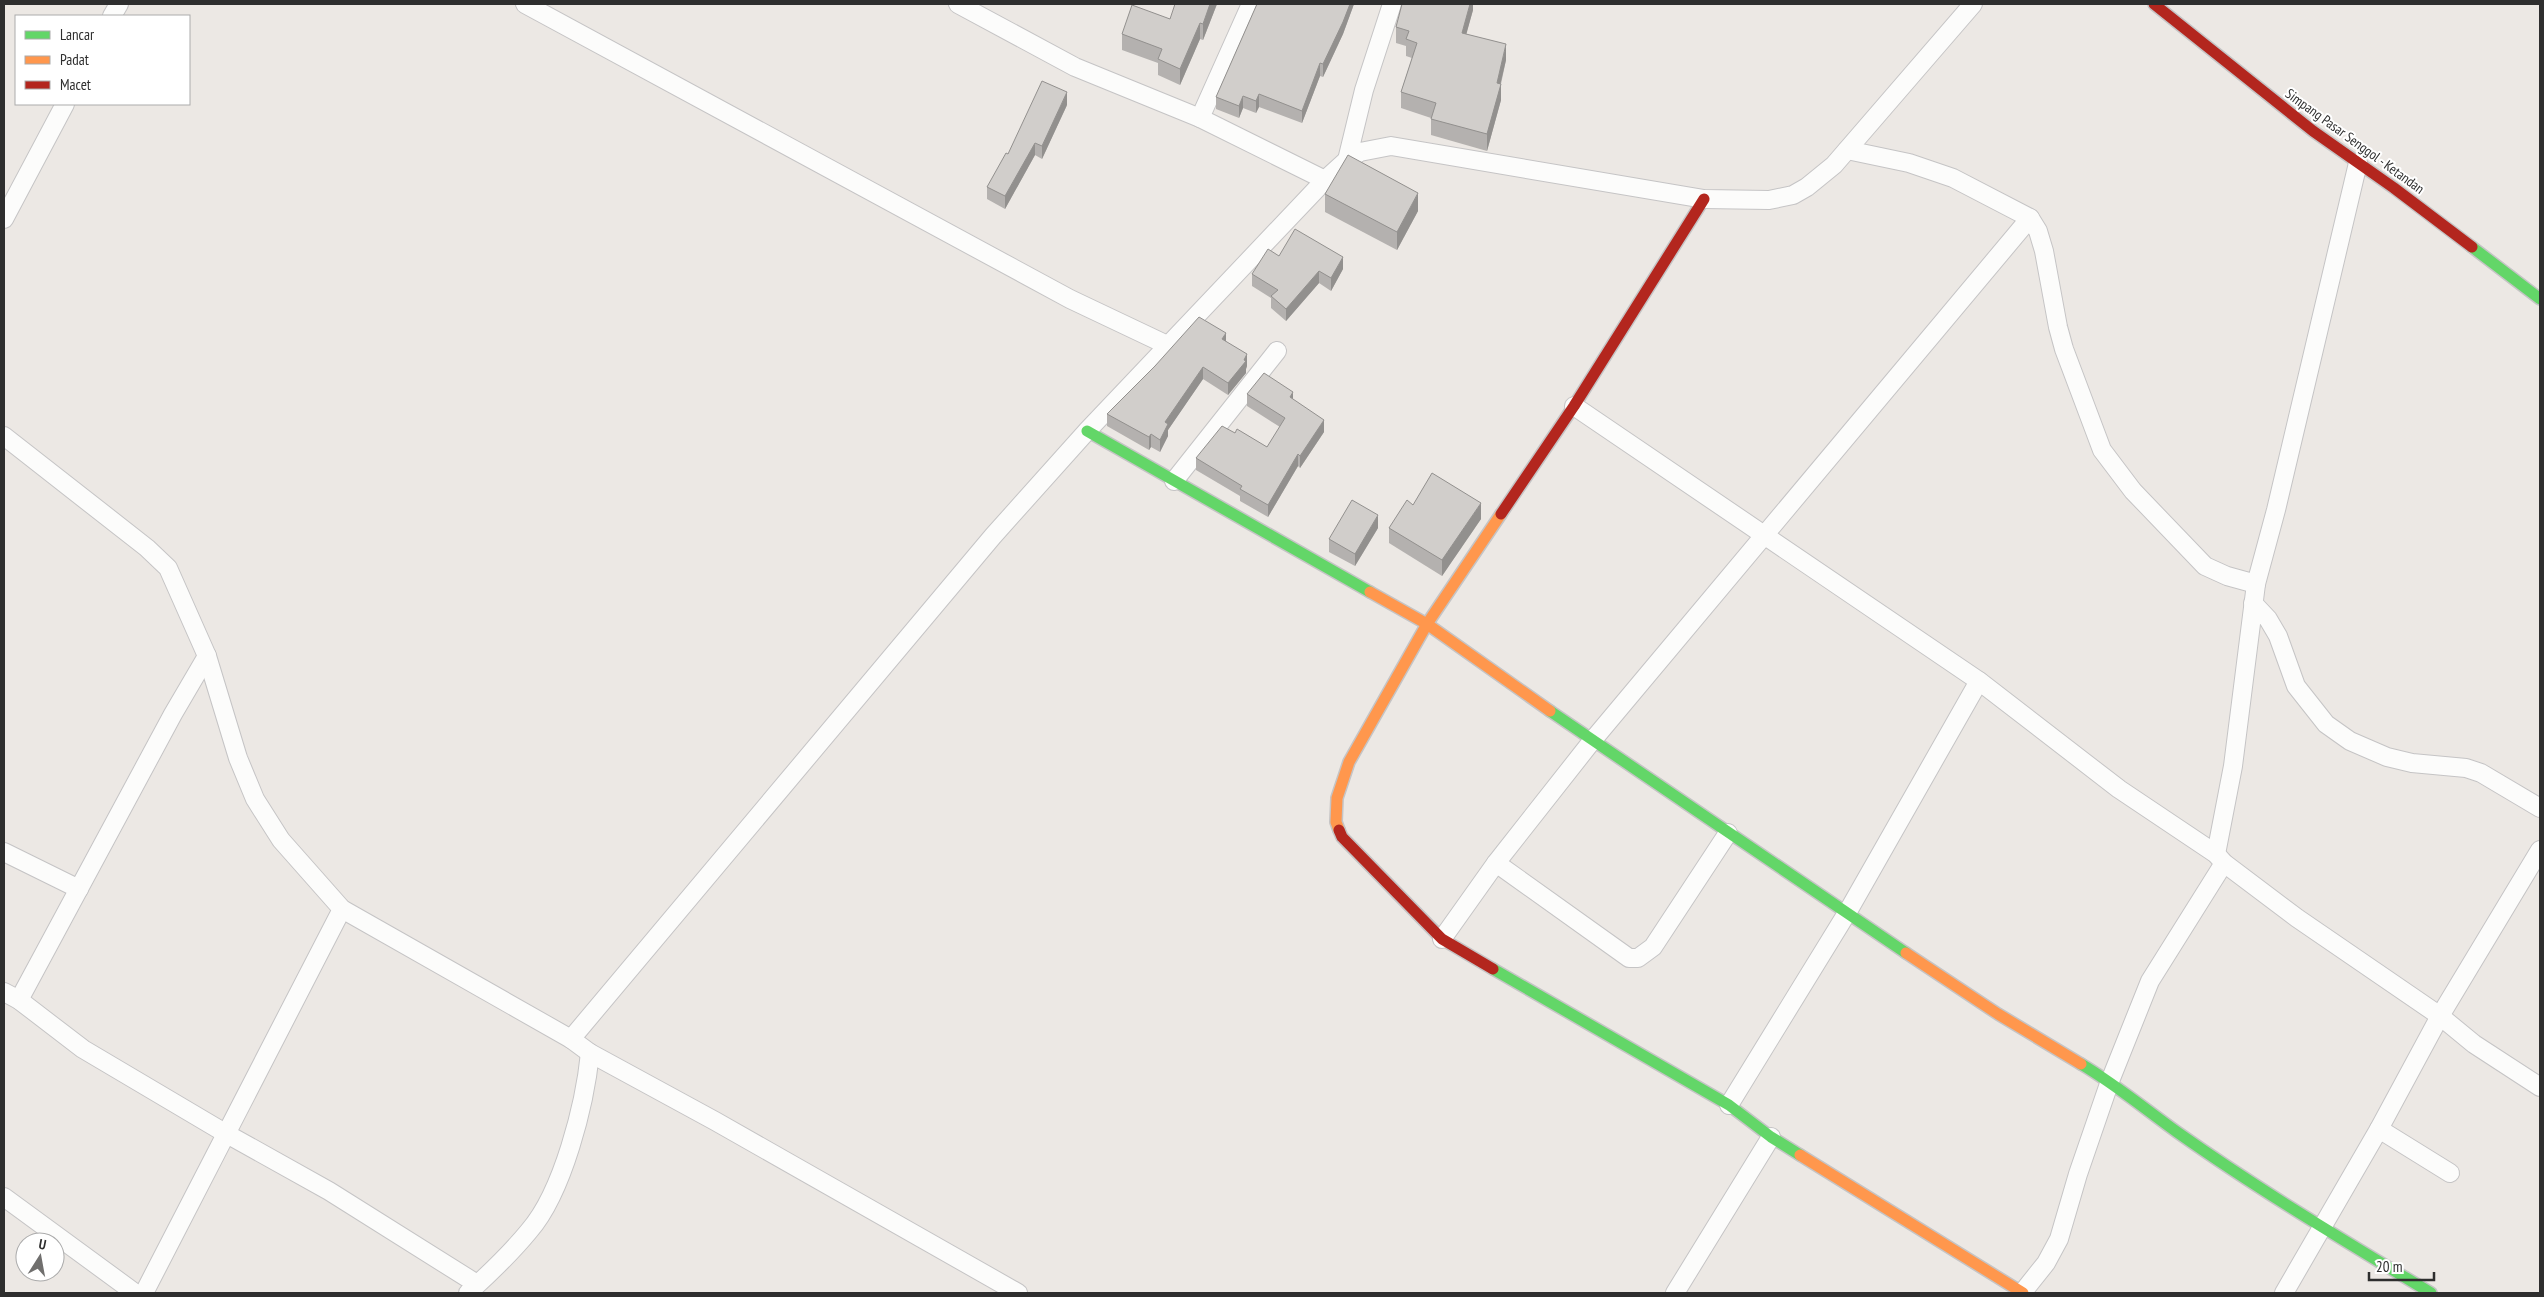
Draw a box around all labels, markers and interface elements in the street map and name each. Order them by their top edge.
legend [15,15,190,105]
text: Lancar [60,25,95,44]
text: Padat [60,50,89,69]
text: Macet [60,75,91,94]
street label: Simpang Pasar Senggol - Ketandan [2282,84,2428,198]
north arrow [15,1232,65,1282]
text: U [37,1235,48,1254]
scale bar [2369,1250,2434,1282]
text: 20 m [2376,1257,2402,1276]

